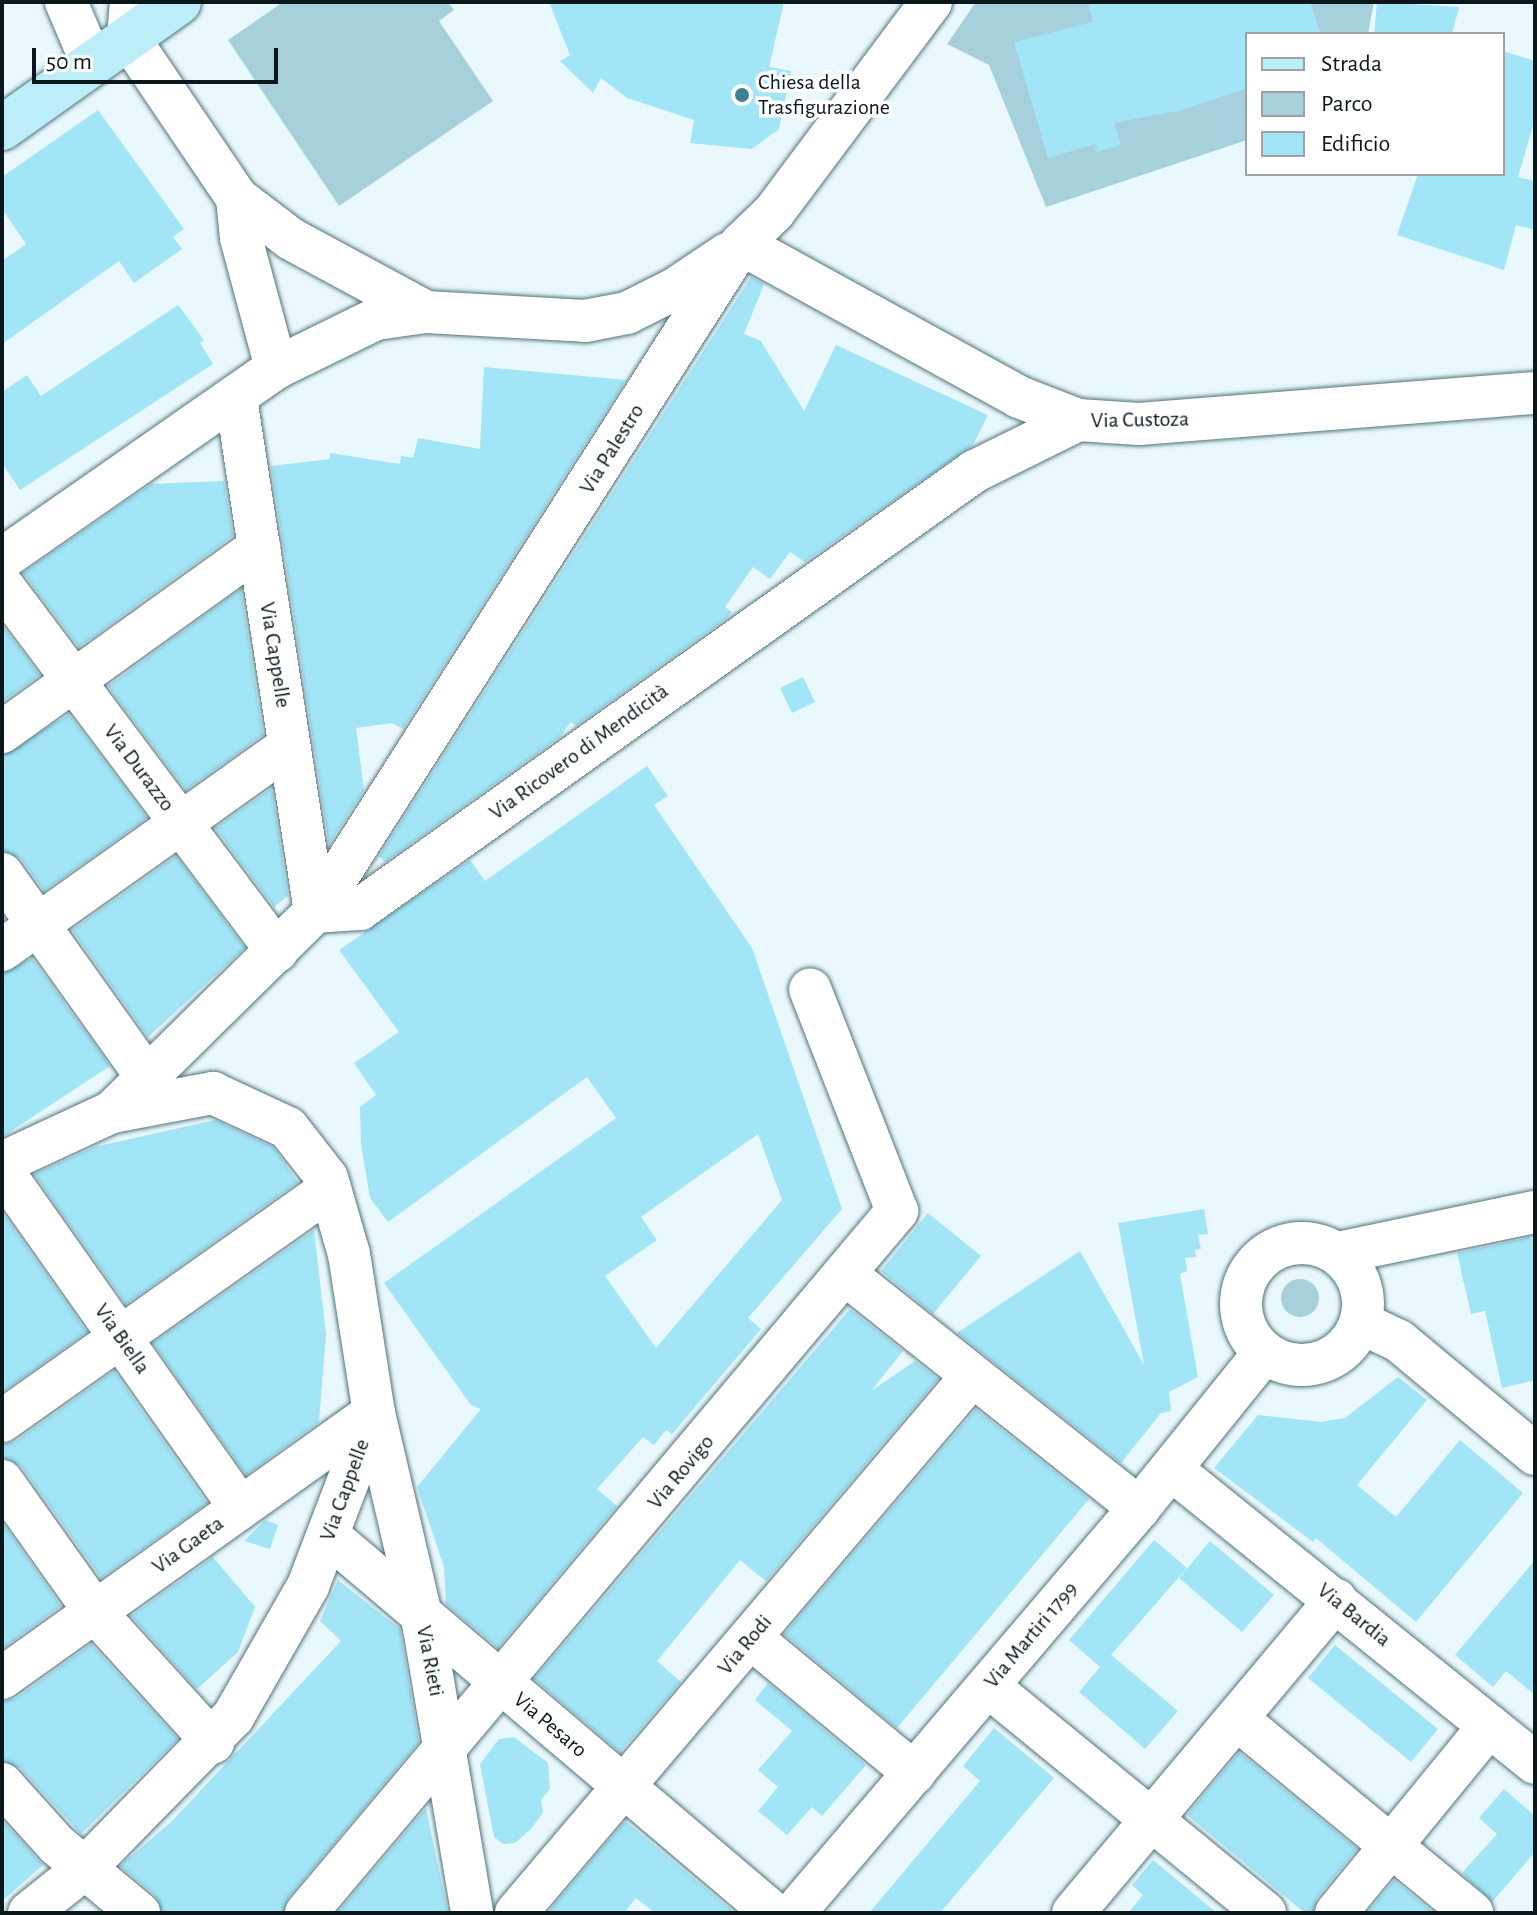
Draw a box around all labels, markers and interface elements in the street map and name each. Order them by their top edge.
scale bar [36,32,282,82]
legend [1245,32,1505,176]
text: 50 m [46,50,92,74]
text: Strada [1321,52,1382,76]
place label: Chiesa della Trasfigurazione [758,69,890,120]
marker: Chiesa della Trasfigurazione [733,86,751,104]
text: Parco [1321,92,1372,116]
text: Edificio [1321,132,1390,156]
street label: Via Palestro [574,399,650,499]
street label: Via Custoza [1091,406,1189,434]
street label: Via Cappelle [254,600,296,710]
street label: Via Ricovero di Mendicità [484,678,674,826]
street label: Via Durazzo [98,719,180,817]
street label: Via Biella [88,1299,156,1379]
street label: Via Rovigo [642,1429,720,1515]
street label: Via Cappelle [314,1435,376,1545]
street label: Via Gaeta [147,1510,229,1580]
street label: Via Martiri 1799 [979,1576,1083,1694]
street label: Via Bardia [1312,1577,1396,1653]
street label: Via Rodi [712,1610,778,1680]
street label: Via Rieti [410,1623,450,1699]
street label: Via Pesaro [508,1687,592,1763]

